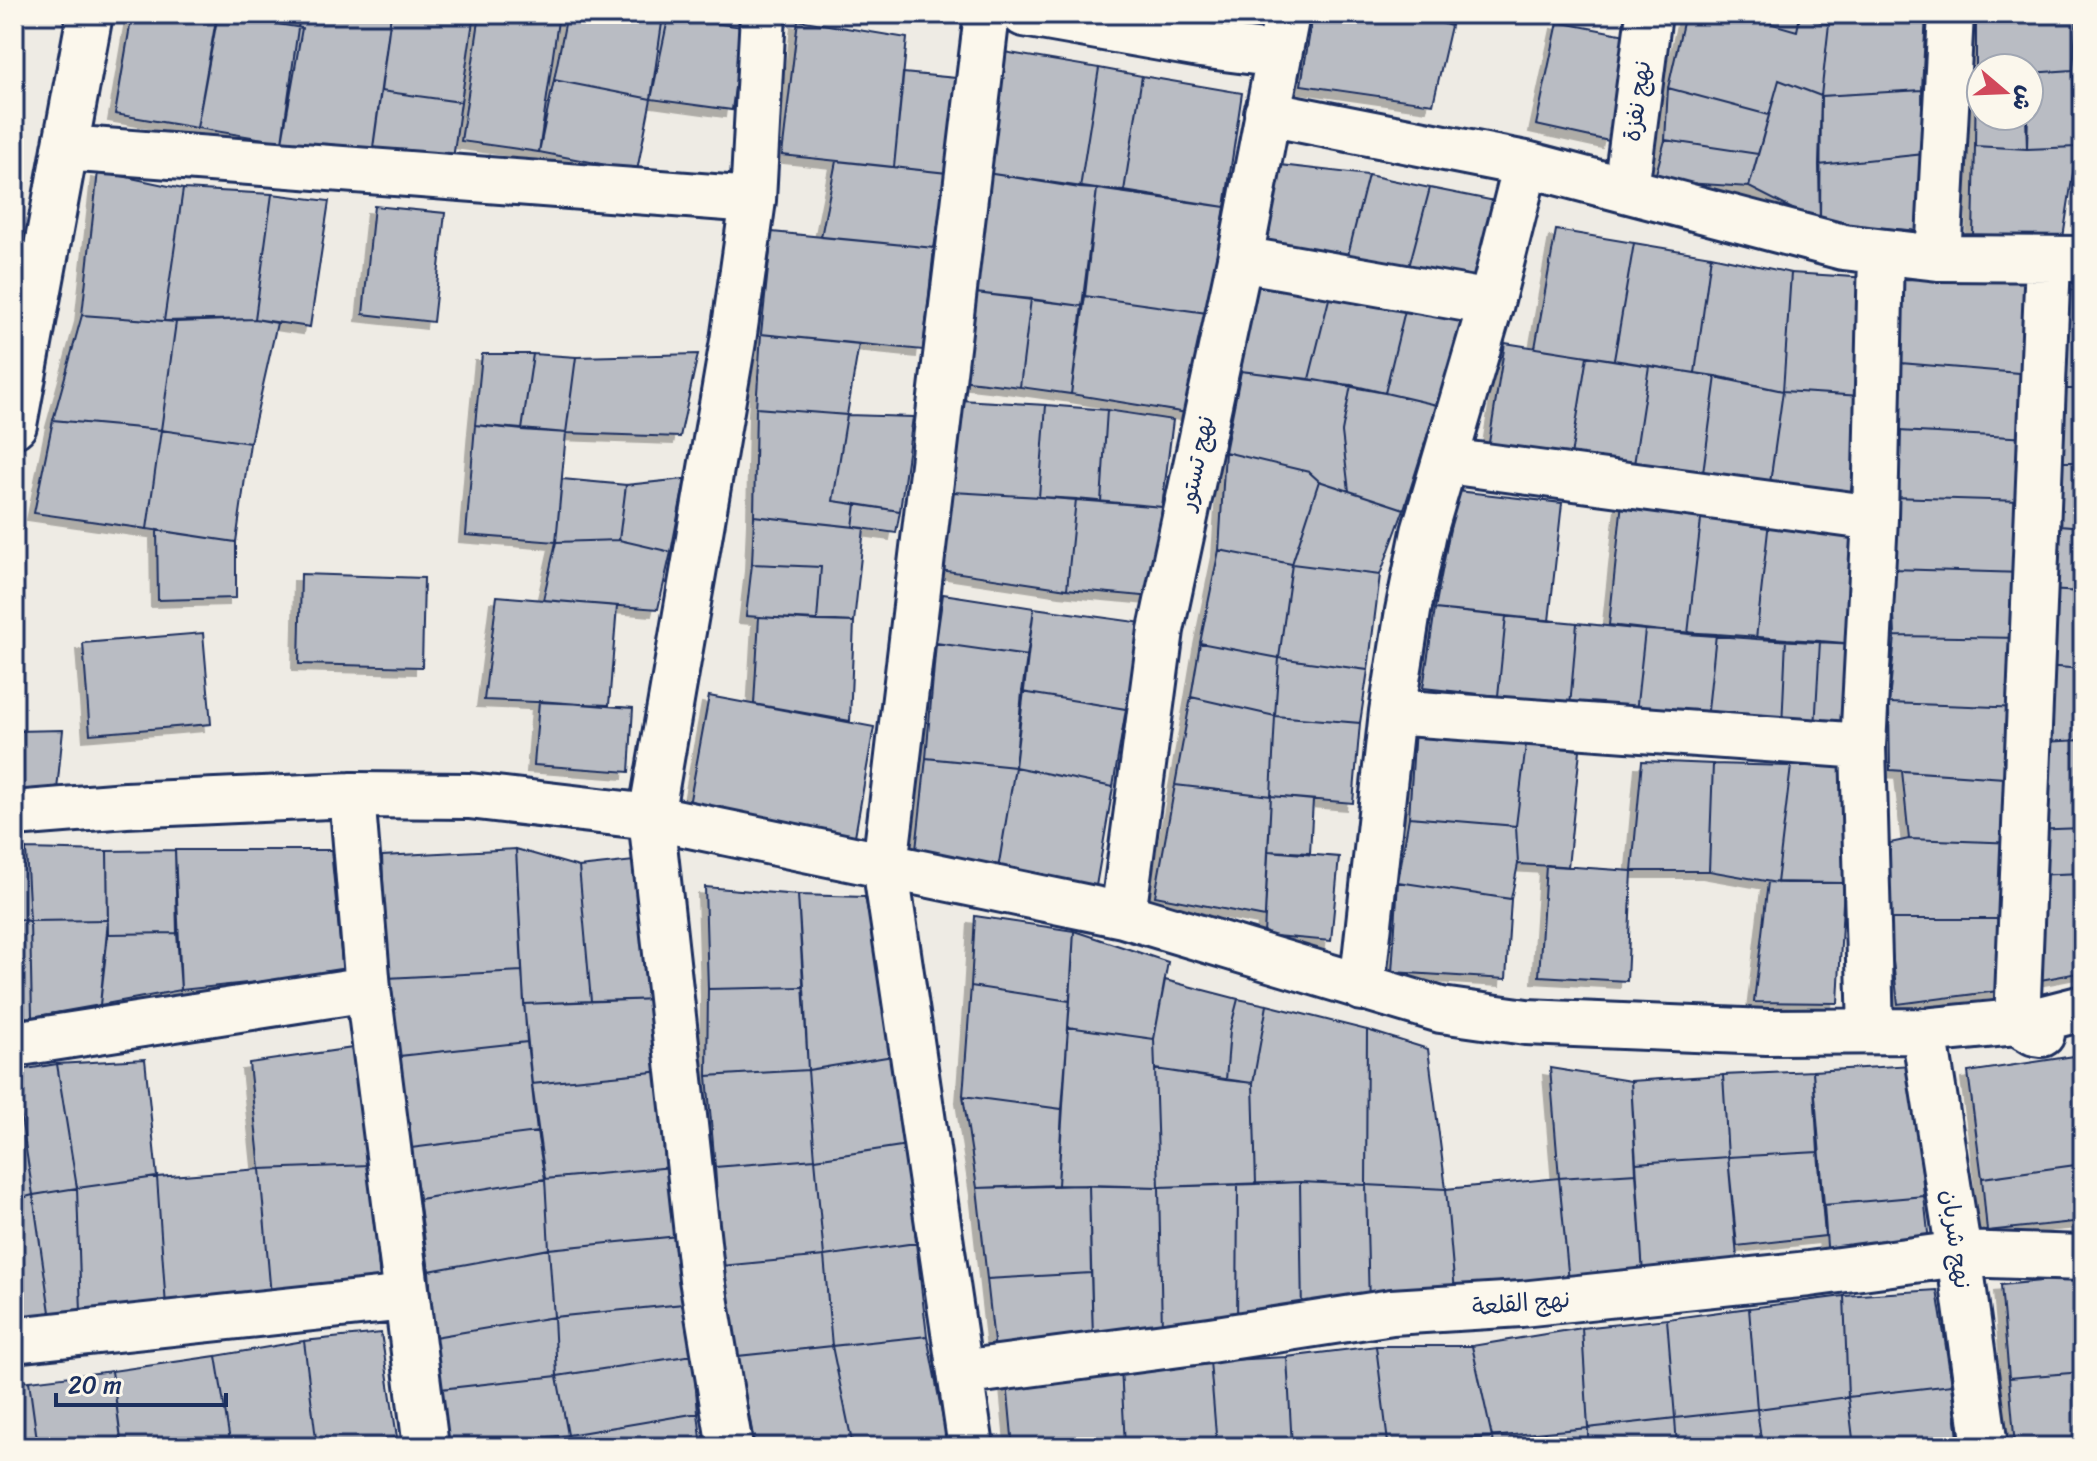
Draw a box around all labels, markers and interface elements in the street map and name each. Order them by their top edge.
north arrow [1965,52,2045,132]
street label: نهج نفزة [1611,58,1663,144]
text: ش [2001,81,2046,116]
street label: نهج تستور [1165,412,1227,516]
street label: نهج شربان [1928,1187,1984,1291]
street label: نهج القلعة [1470,1278,1572,1328]
scale bar [56,1357,226,1407]
text: 20 m [68,1364,122,1406]

